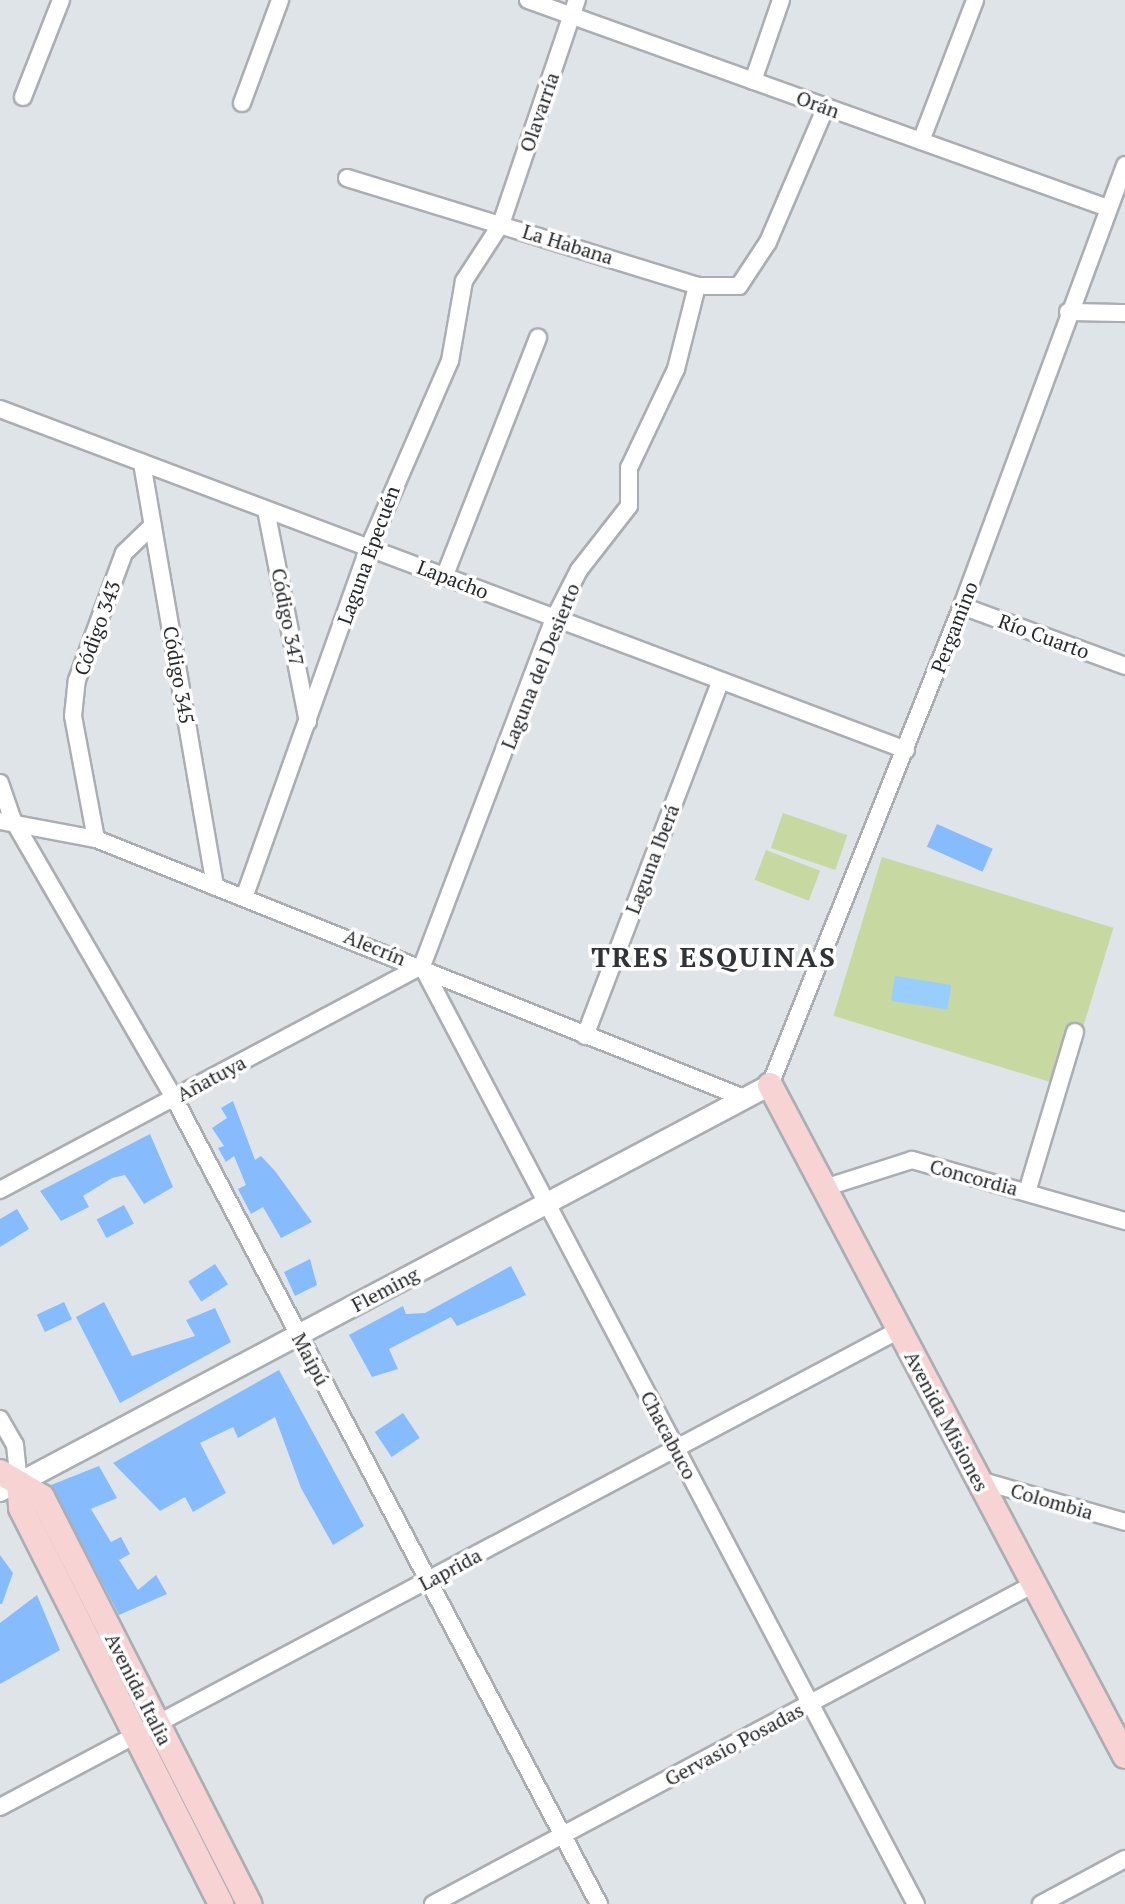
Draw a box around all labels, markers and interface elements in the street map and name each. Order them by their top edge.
street label: Olavarría [514,69,564,155]
street label: Orán [793,85,843,123]
street label: La Habana [520,219,616,269]
street label: Laguna Epecuén [332,482,404,628]
street label: Lapacho [414,554,492,604]
street label: Código 347 [267,566,309,668]
street label: Código 343 [69,577,125,679]
street label: Pergamino [926,578,982,676]
street label: Laguna del Desierto [496,579,584,753]
street label: Río Cuarto [995,608,1093,664]
street label: Código 345 [159,624,199,726]
street label: Laguna Iberá [620,801,684,917]
street label: Alecrín [341,924,409,970]
district label: TRES ESQUINAS [591,940,837,974]
street label: Añatuya [172,1050,250,1106]
street label: Concordia [927,1154,1021,1200]
street label: Fleming [347,1261,423,1317]
street label: Maipú [287,1329,335,1389]
street label: Avenida Misiones [900,1347,994,1495]
street label: Chacabuco [636,1387,702,1483]
street label: Colombia [1008,1478,1096,1524]
street label: Laprida [415,1543,485,1595]
street label: Avenida Italia [100,1629,178,1749]
street label: Gervasio Posadas [661,1697,807,1791]

